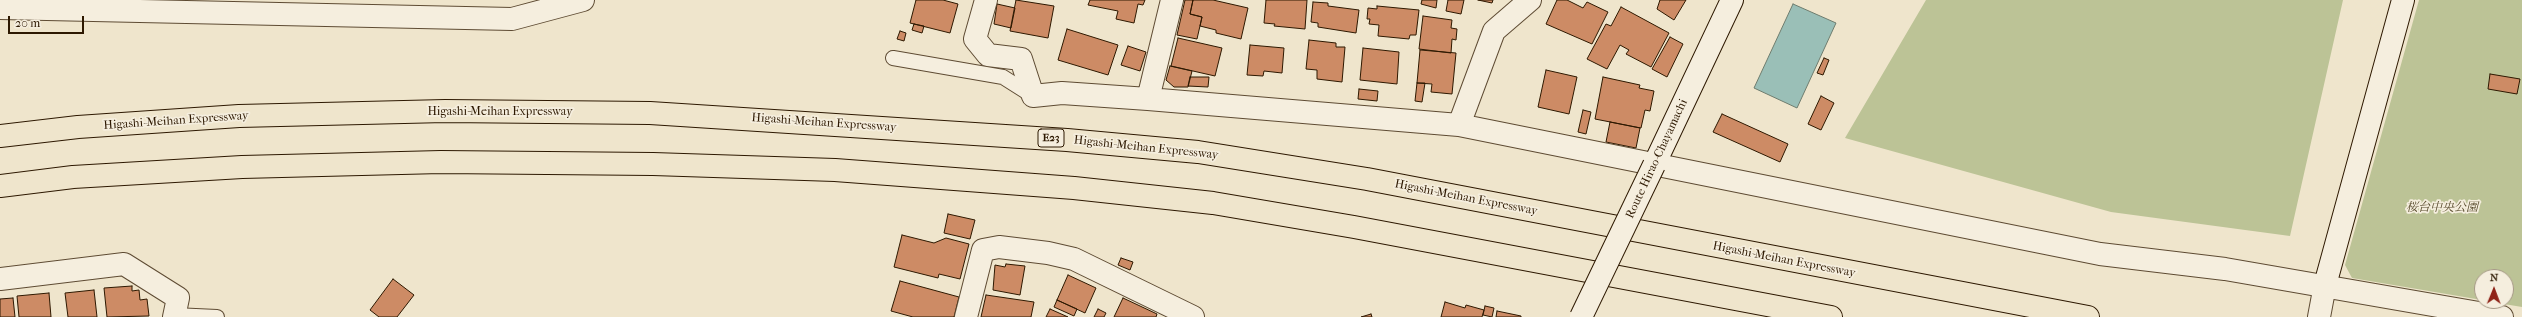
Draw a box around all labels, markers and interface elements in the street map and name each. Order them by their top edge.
scale bar [10,8,86,34]
text: 20 m [15,16,40,30]
street label: Route Hirao-Chayamachi [1623,97,1691,221]
street label: Higashi-Meihan Expressway [427,105,573,119]
street label: Higashi-Meihan Expressway [103,109,249,133]
street label: Higashi-Meihan Expressway [751,111,897,135]
road number: E23 [1038,129,1064,147]
street label: Higashi-Meihan Expressway [1073,133,1219,163]
street label: Higashi-Meihan Expressway [1393,177,1539,219]
park label: 桜台中央公園 [2406,201,2478,215]
street label: Higashi-Meihan Expressway [1711,239,1857,281]
north arrow [2474,269,2514,309]
text: N [2490,271,2498,284]

